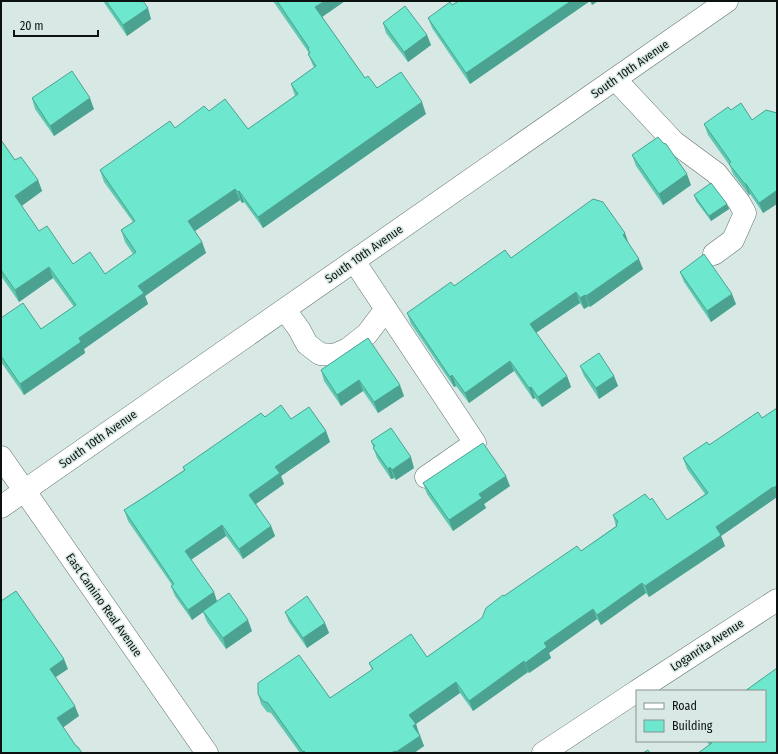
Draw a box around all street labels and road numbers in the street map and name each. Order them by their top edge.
street label: South 10th Avenue [588,37,672,101]
street label: South 10th Avenue [322,222,406,286]
street label: South 10th Avenue [56,407,140,471]
street label: East Camino Real Avenue [63,551,145,659]
street label: Loganrita Avenue [668,616,746,674]

